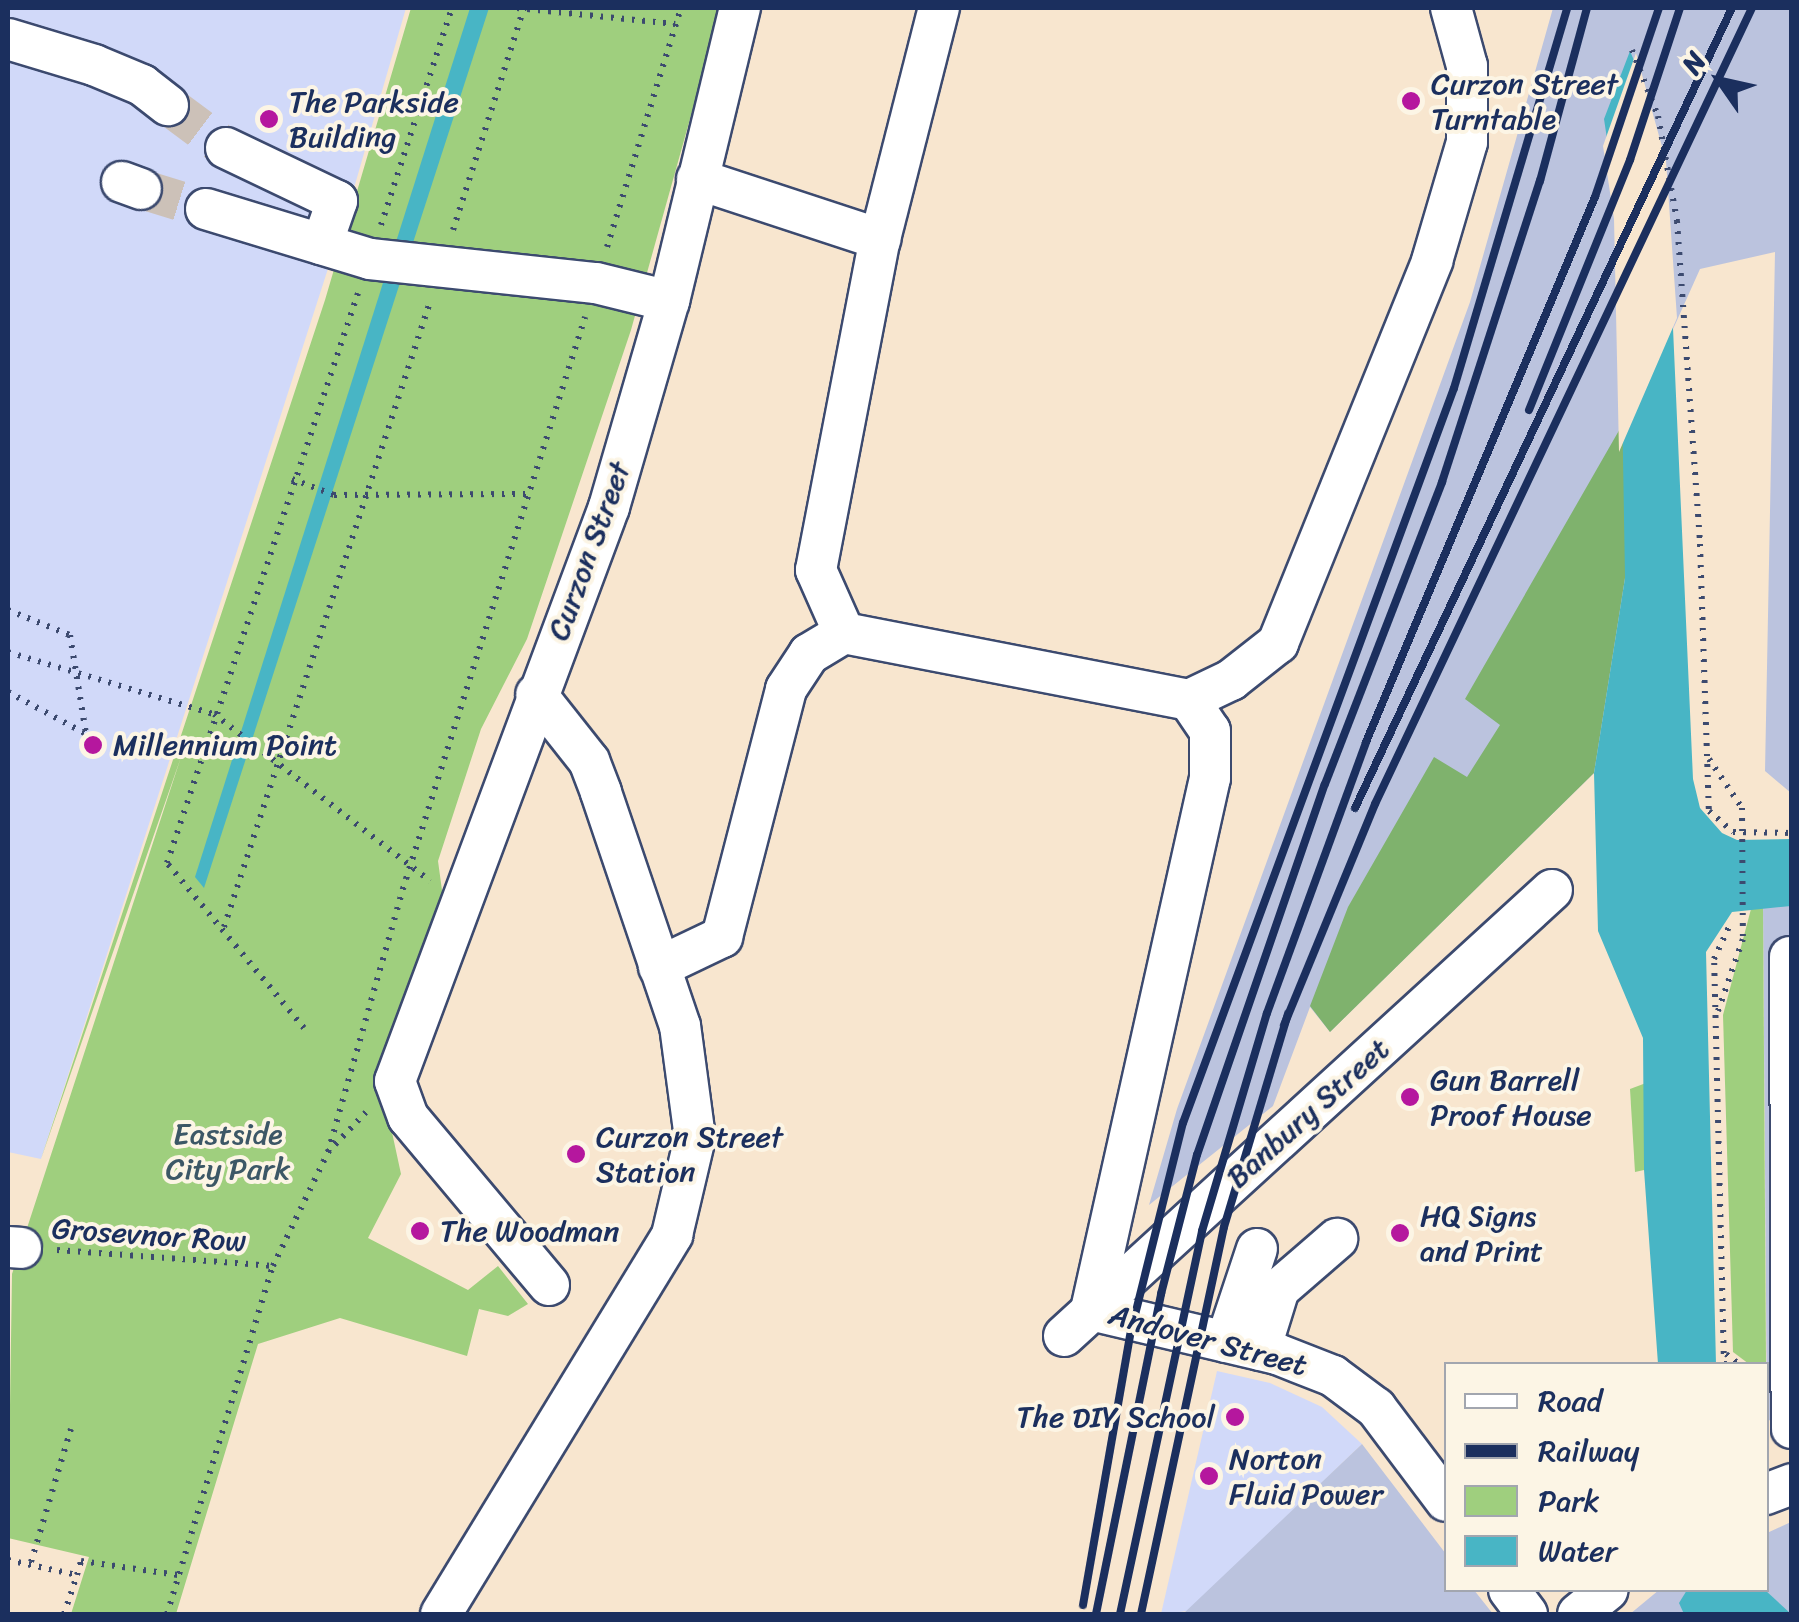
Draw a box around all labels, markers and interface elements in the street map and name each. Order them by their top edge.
north arrow [1669,30,1769,130]
text: N [1668,41,1719,85]
place label: Curzon Street Turntable [1431,66,1619,136]
place label: The Parkside Building [289,84,457,154]
marker: Curzon Street Turntable [1400,90,1422,112]
marker: The Parkside Building [258,108,280,130]
street label: Curzon Street [540,457,638,645]
place label: Millennium Point [113,727,337,763]
marker: Millennium Point [82,734,104,756]
street label: Banbury Street [1220,1031,1396,1195]
place label: Gun Barrell Proof House [1430,1062,1593,1132]
marker: Gun Barrell Proof House [1399,1086,1421,1108]
park label: Eastside City Park [166,1116,290,1186]
place label: Curzon Street Station [596,1119,784,1190]
marker: Curzon Street Station [565,1143,587,1165]
place label: HQ Signs and Print [1420,1198,1542,1268]
street label: Grosevnor Row [51,1210,247,1260]
place label: The Woodman [440,1213,619,1249]
marker: The Woodman [409,1220,431,1242]
marker: HQ Signs and Print [1389,1222,1411,1244]
street label: Andover Street [1105,1296,1311,1384]
legend [1444,1362,1769,1592]
text: Road [1538,1374,1602,1428]
place label: The DIY School [1017,1399,1215,1435]
marker: The DIY School [1224,1406,1246,1428]
text: Railway [1538,1424,1639,1478]
place label: Norton Fluid Power [1229,1441,1384,1512]
marker: Norton Fluid Power [1198,1465,1220,1487]
text: Park [1538,1474,1600,1528]
text: Water [1538,1524,1617,1578]

